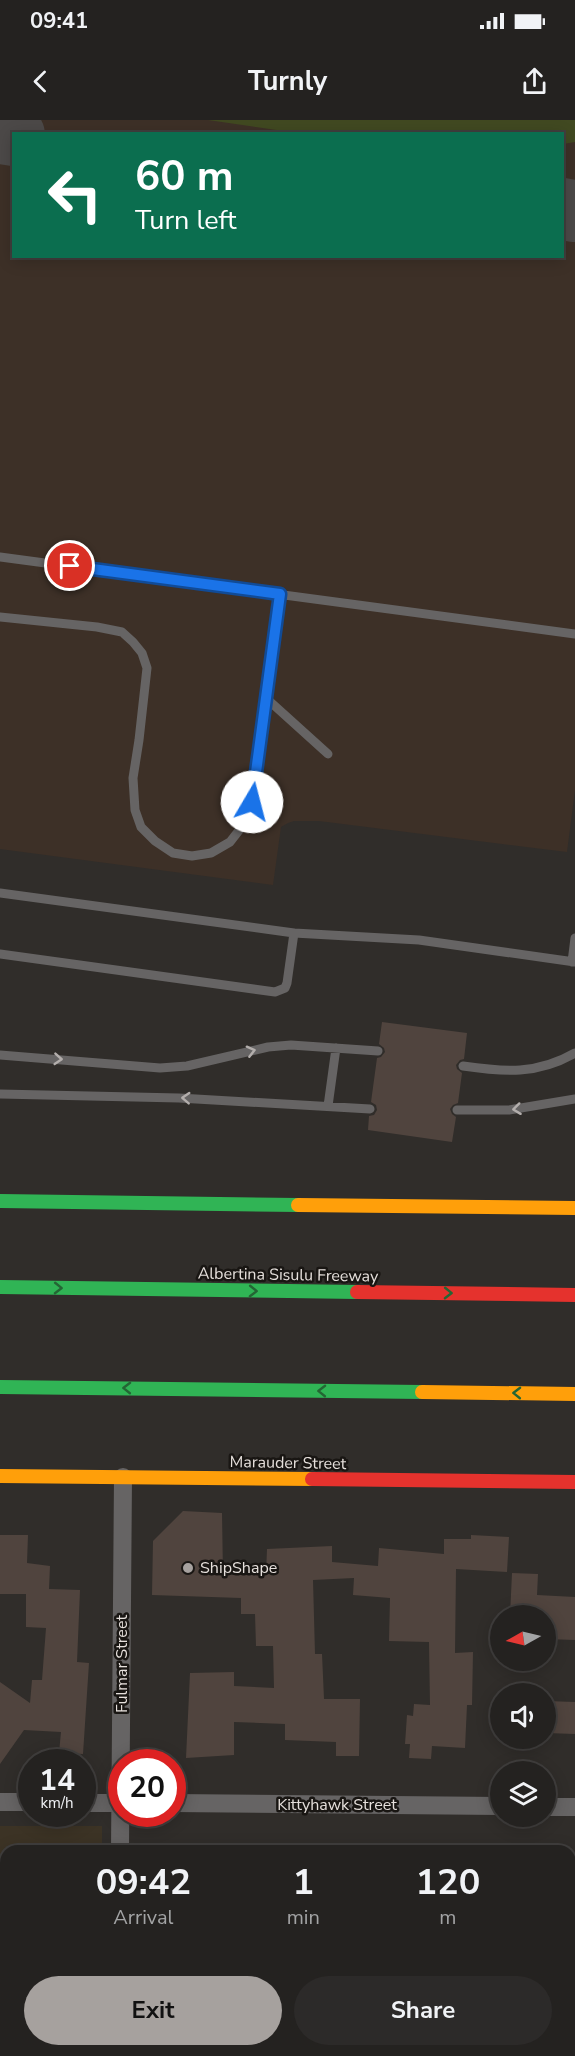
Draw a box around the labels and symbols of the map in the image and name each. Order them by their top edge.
pin [44,540,95,591]
position arrow [220,770,284,834]
one-way arrow [246,1045,256,1058]
one-way arrow [54,1052,63,1065]
one-way arrow [182,1092,191,1105]
one-way arrow [513,1102,522,1115]
street label: Albertina Sisulu Freeway [198,1262,379,1288]
one-way arrow [54,1282,63,1294]
one-way arrow [249,1284,258,1297]
one-way arrow [444,1287,453,1300]
one-way arrow [122,1382,131,1394]
one-way arrow [317,1384,326,1397]
one-way arrow [512,1387,521,1399]
street label: Marauder Street [230,1451,347,1475]
place label: ShipShape [200,1557,277,1579]
marker: ShipShape [181,1561,195,1575]
north arrow [490,1605,556,1671]
street label: Fulmar Street [111,1615,133,1713]
speed limit sign: 20 [108,1749,186,1827]
street label: Kittyhawk Street [277,1794,397,1816]

